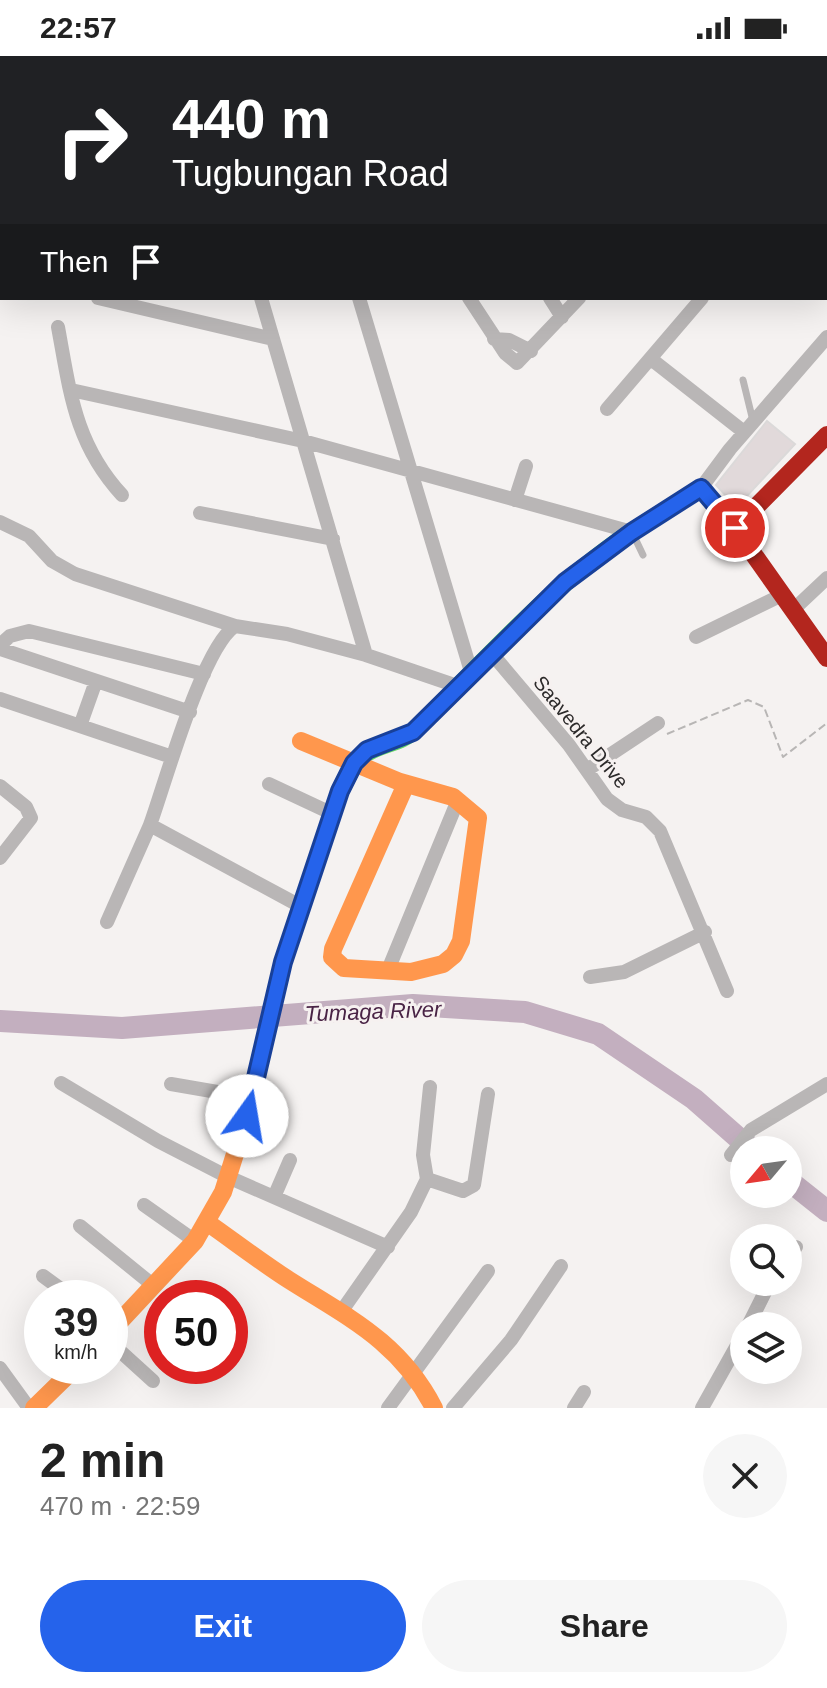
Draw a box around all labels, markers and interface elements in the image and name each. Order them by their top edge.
text: 22:57 [40,11,117,44]
text: 440 m [172,87,331,150]
icon: right [40,88,144,192]
text: Tugbungan Road [172,153,449,194]
icon: arrive [124,240,168,284]
text: Then [40,245,108,278]
pin [701,494,769,562]
icon: arrive [713,506,757,550]
street label: Saavedra Drive [529,672,633,792]
water label: Tumaga River [304,997,443,1026]
position arrow [205,1074,289,1158]
north arrow [730,1136,802,1208]
map controls [730,1136,802,1384]
button: search [730,1224,802,1296]
speed limit sign: 50 [144,1280,248,1384]
text: 39 [54,1300,98,1344]
button: layers [730,1312,802,1384]
text: km/h [54,1341,98,1363]
text: 2 min [40,1434,165,1487]
button: close [703,1434,787,1518]
text: 470 m · 22:59 [40,1491,200,1521]
button: Exit [40,1580,406,1672]
button: Share [422,1580,787,1672]

